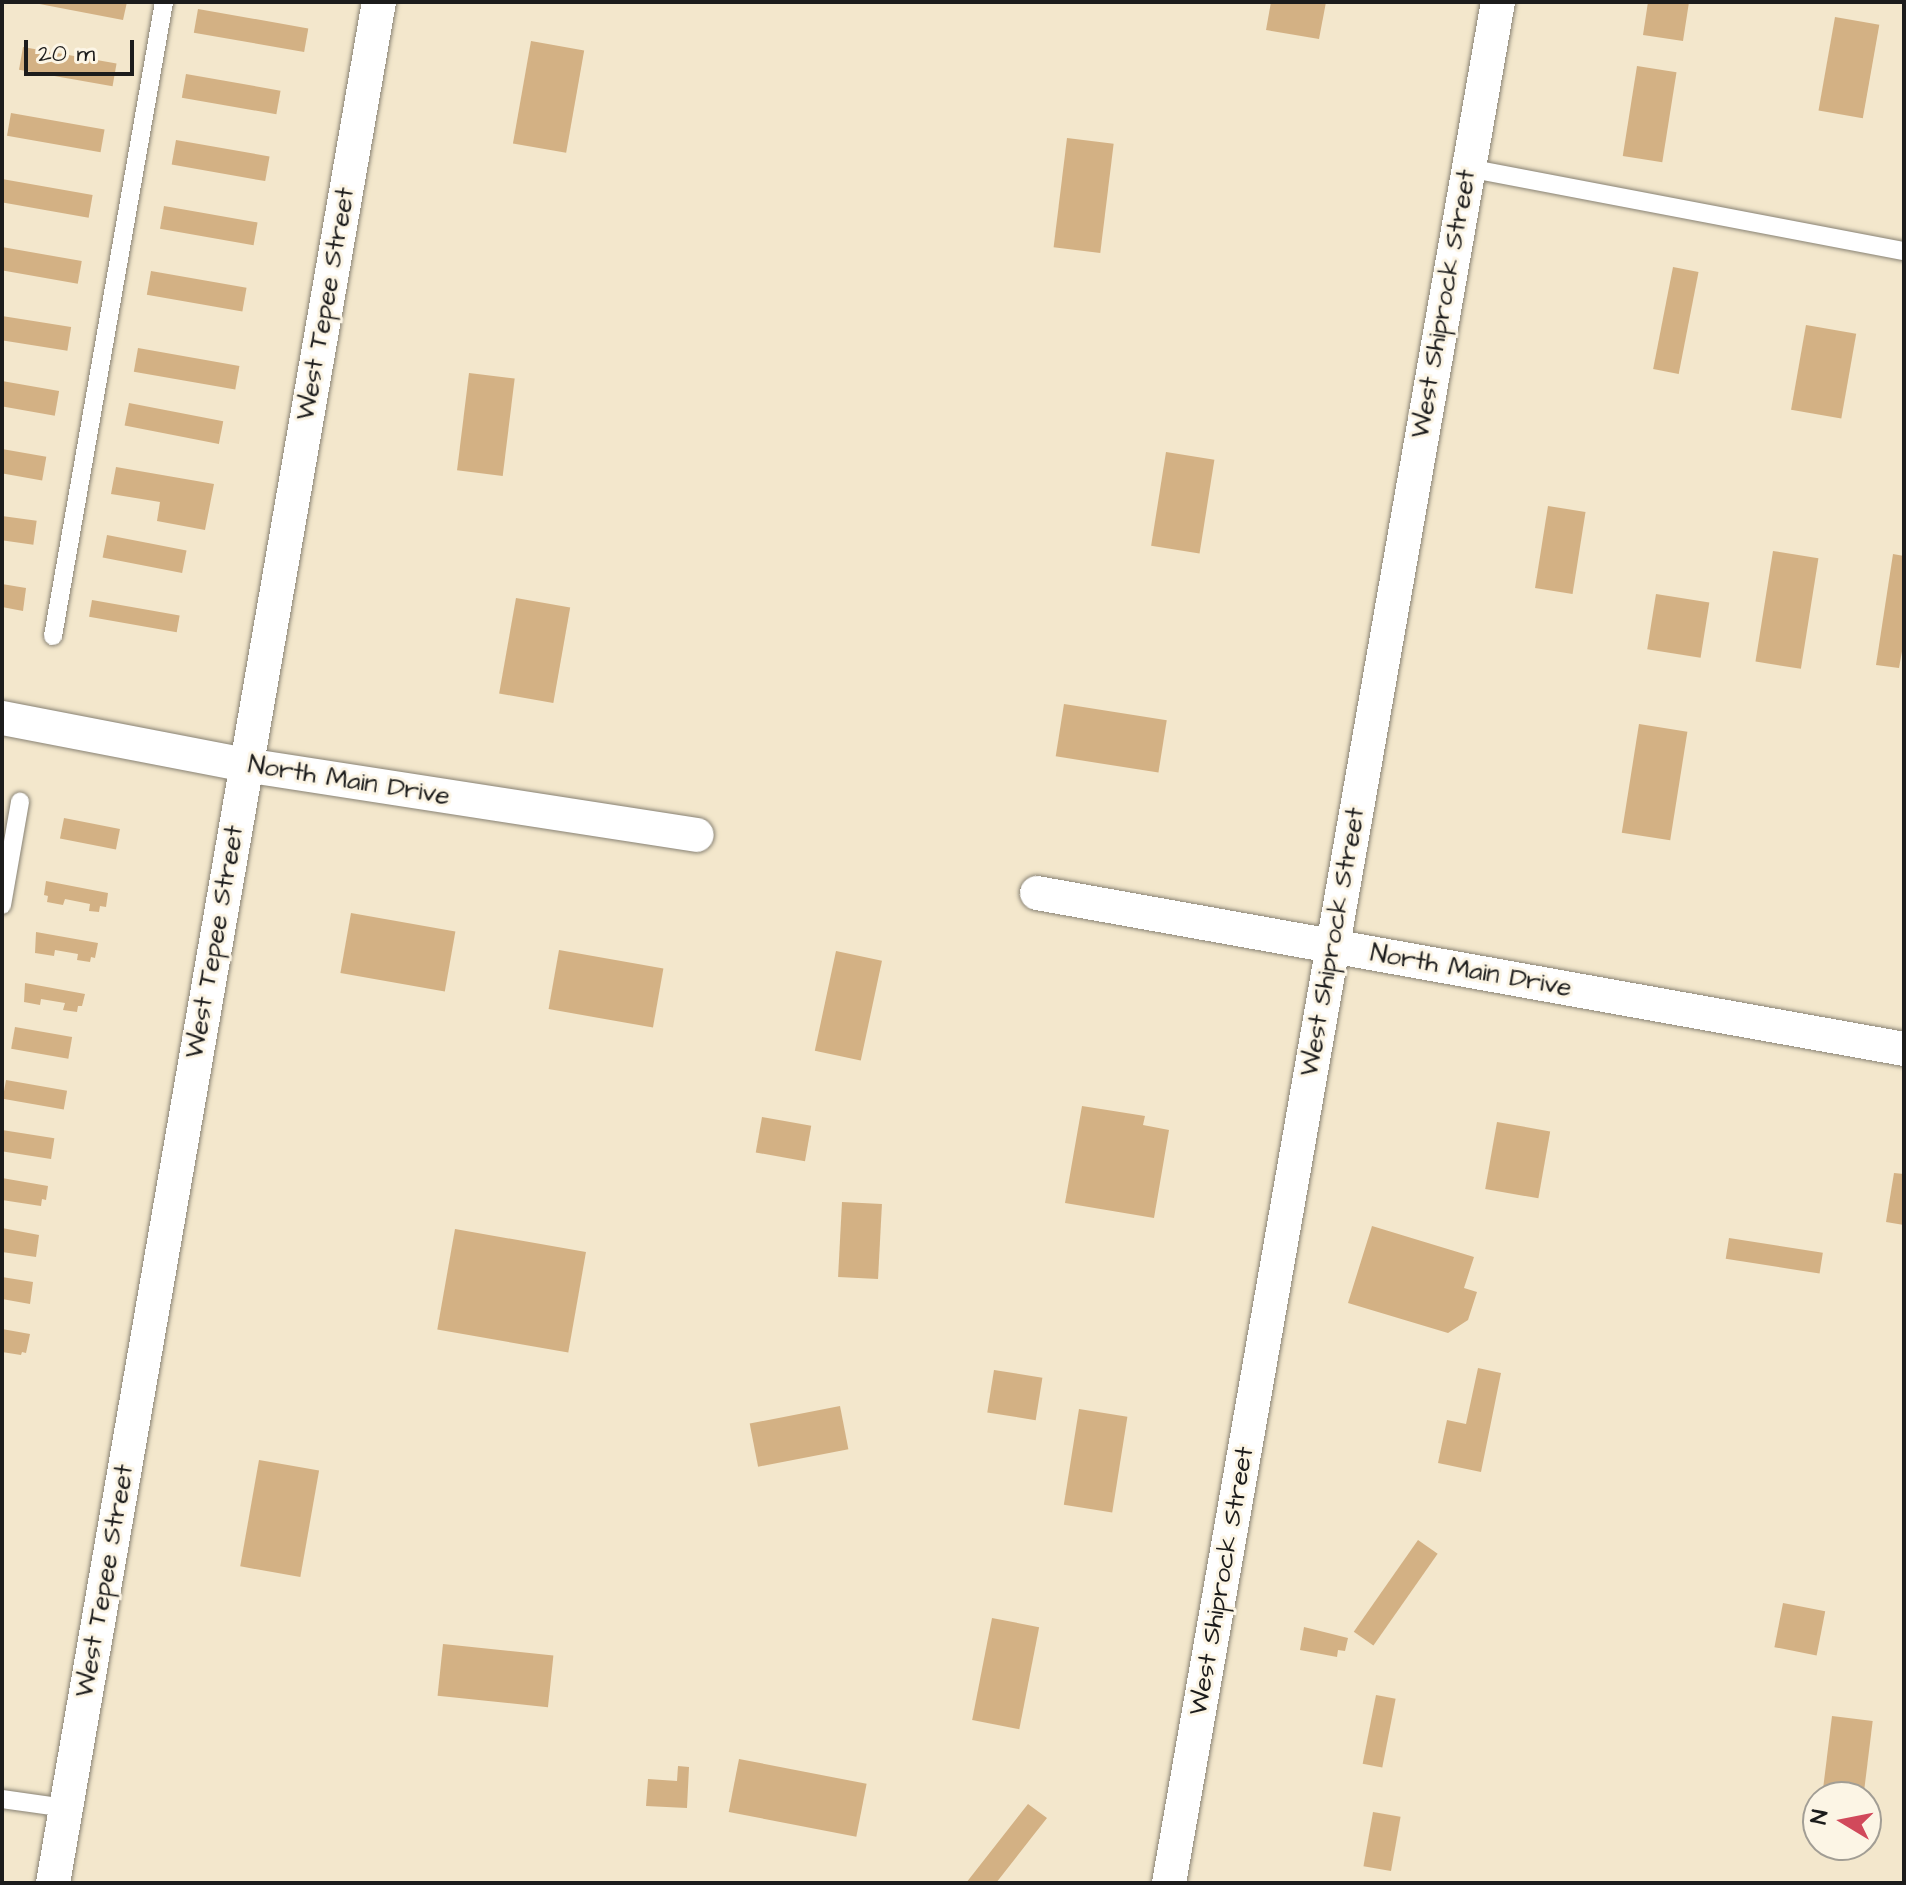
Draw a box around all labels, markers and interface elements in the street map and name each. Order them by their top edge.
scale bar [28,24,138,74]
text: 20 m [38,37,95,71]
street label: West Shiprock Street [1405,167,1483,441]
street label: West Tepee Street [290,185,362,423]
street label: North Main Drive [246,750,452,812]
street label: West Shiprock Street [1294,805,1372,1079]
street label: West Tepee Street [179,823,251,1061]
street label: North Main Drive [1368,938,1574,1004]
street label: West Shiprock Street [1183,1444,1261,1718]
street label: West Tepee Street [69,1462,141,1700]
north arrow [1802,1781,1882,1861]
text: N [1803,1808,1836,1827]

